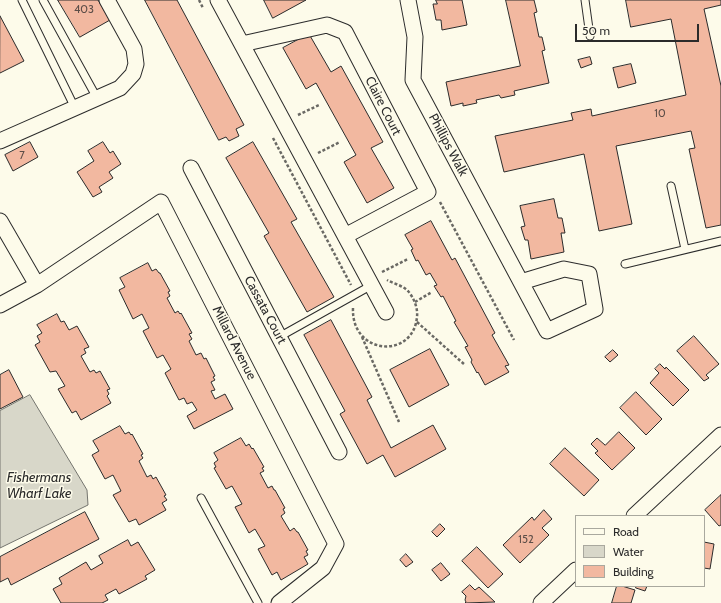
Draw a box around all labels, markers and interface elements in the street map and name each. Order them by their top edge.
house number: 403 [74,3,94,17]
scale bar [577,16,701,42]
text: 50 m [582,23,610,38]
street label: Claire Court [362,74,404,138]
house number: 10 [654,107,666,121]
street label: Phillips Walk [425,111,471,179]
house number: 7 [19,149,25,163]
street label: Cassata Court [241,273,289,347]
street label: Millard Avenue [209,303,259,383]
water label: Fishermans Wharf Lake [7,470,71,502]
legend [575,515,705,587]
text: Road [613,524,639,539]
house number: 152 [518,533,534,547]
text: Water [613,544,643,559]
text: Building [613,564,654,579]

